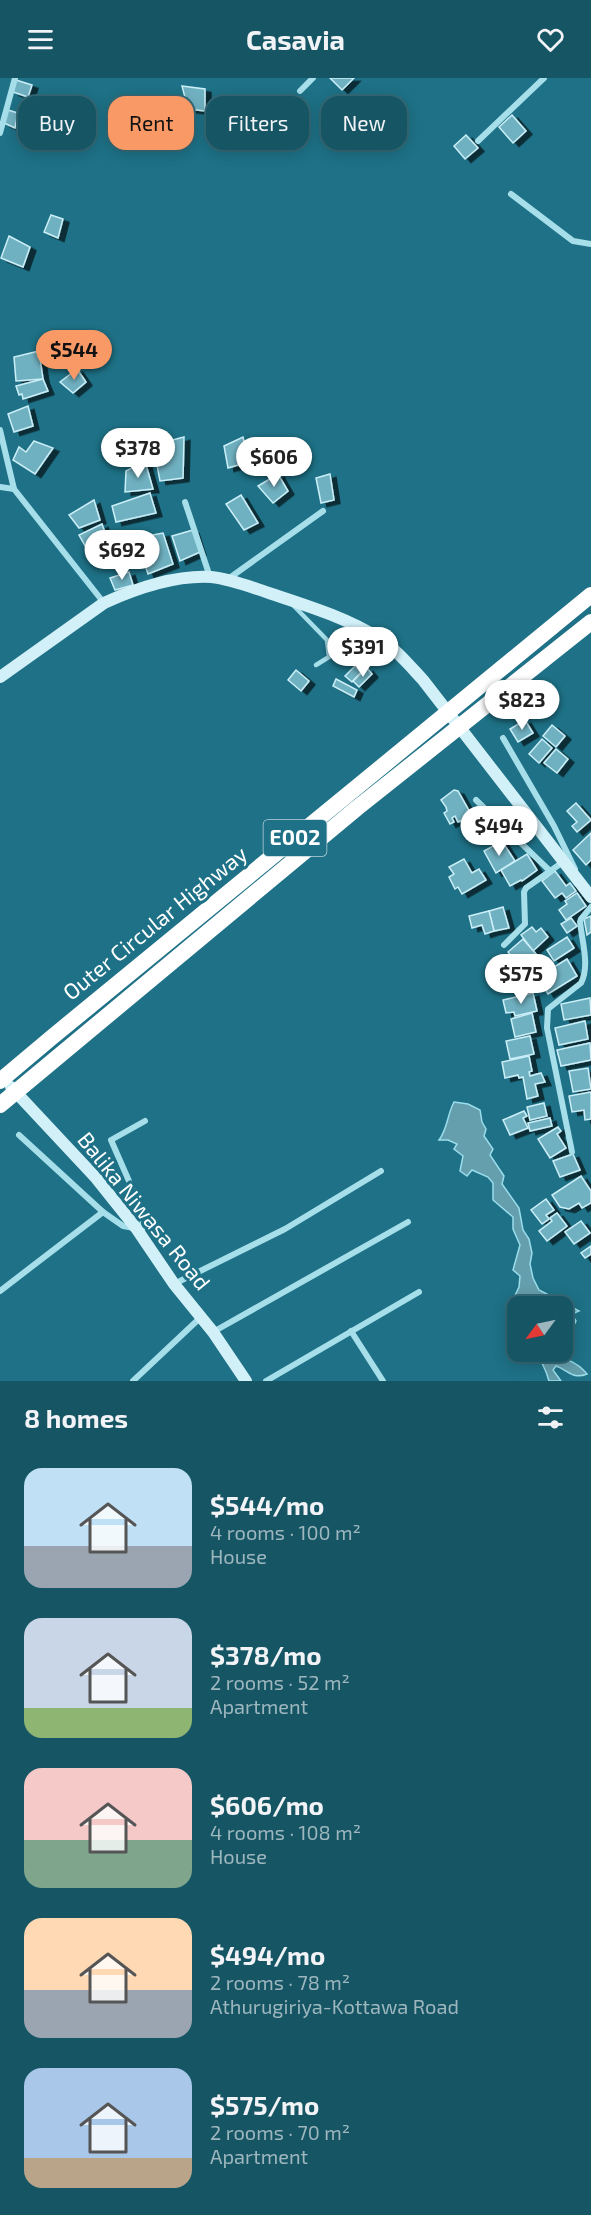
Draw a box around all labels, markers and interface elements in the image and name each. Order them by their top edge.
icon: menu [24,23,57,56]
text: Casavia [246,23,345,55]
icon: heart [534,23,567,56]
chip: Buy [18,96,96,150]
chip: Rent [108,96,194,150]
chip: Filters [206,96,309,150]
chip: New [321,96,407,150]
pin: $544 [38,330,110,381]
text: $544 [50,337,98,361]
pin: $378 [102,428,174,479]
text: $378 [115,435,161,459]
pin: $606 [238,437,310,488]
text: $606 [250,444,298,468]
pin: $692 [86,530,158,581]
text: $692 [99,537,145,561]
pin: $391 [327,627,399,678]
text: $391 [341,634,385,658]
pin: $823 [486,680,558,731]
text: $823 [498,687,546,711]
pin: $494 [463,806,535,857]
text: $494 [475,813,523,837]
road number: E002 [264,820,326,856]
street label: Outer Circular Highway [57,840,252,1005]
pin: $575 [485,954,557,1005]
text: $575 [499,961,543,985]
street label: Balika Niwasa Road [73,1126,216,1295]
north arrow [507,1296,573,1362]
map controls [507,1296,573,1362]
icon: filters [534,1401,567,1434]
text: 8 homes [24,1402,128,1433]
text: $544/mo [210,1489,324,1520]
icon: home [72,1492,144,1564]
text: 4 rooms · 100 m² [210,1520,361,1544]
text: House [210,1544,267,1568]
text: $378/mo [210,1639,322,1670]
icon: home [72,1642,144,1714]
text: 2 rooms · 52 m² [210,1670,350,1694]
text: Apartment [210,1694,308,1718]
text: $606/mo [210,1789,324,1820]
icon: home [72,1792,144,1864]
text: 4 rooms · 108 m² [210,1820,361,1844]
text: House [210,1844,267,1868]
text: $494/mo [210,1939,325,1970]
icon: home [72,1942,144,2014]
text: 2 rooms · 78 m² [210,1970,350,1994]
text: Athurugiriya-Kottawa Road [210,1994,459,2018]
text: $575/mo [210,2089,319,2120]
icon: home [72,2092,144,2164]
text: 2 rooms · 70 m² [210,2120,350,2144]
text: Apartment [210,2144,308,2168]

